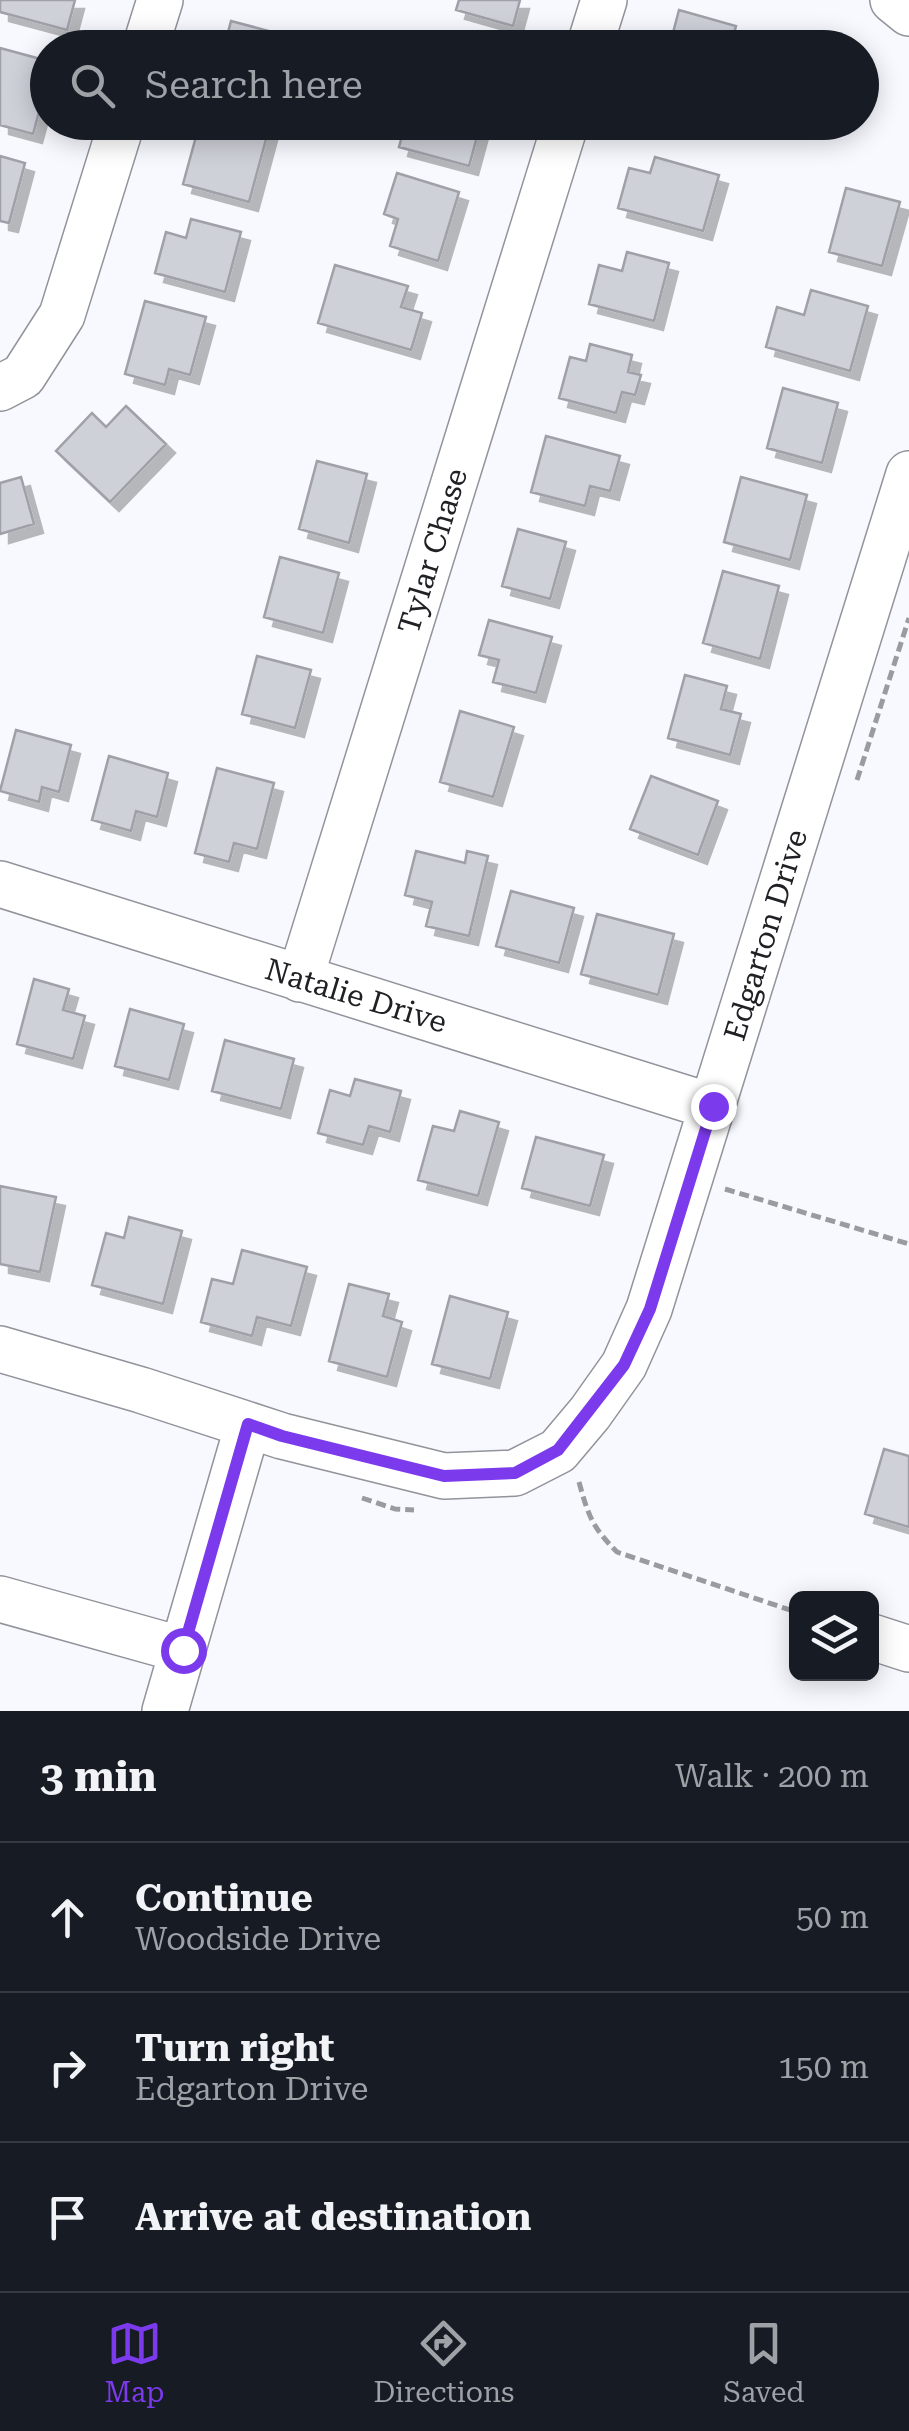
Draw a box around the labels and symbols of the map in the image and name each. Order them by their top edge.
street label: Tylar Chase [391,464,474,638]
street label: Edgarton Drive [717,825,814,1045]
street label: Natalie Drive [261,951,451,1040]
route end [691,1084,737,1130]
route start [161,1628,207,1674]

